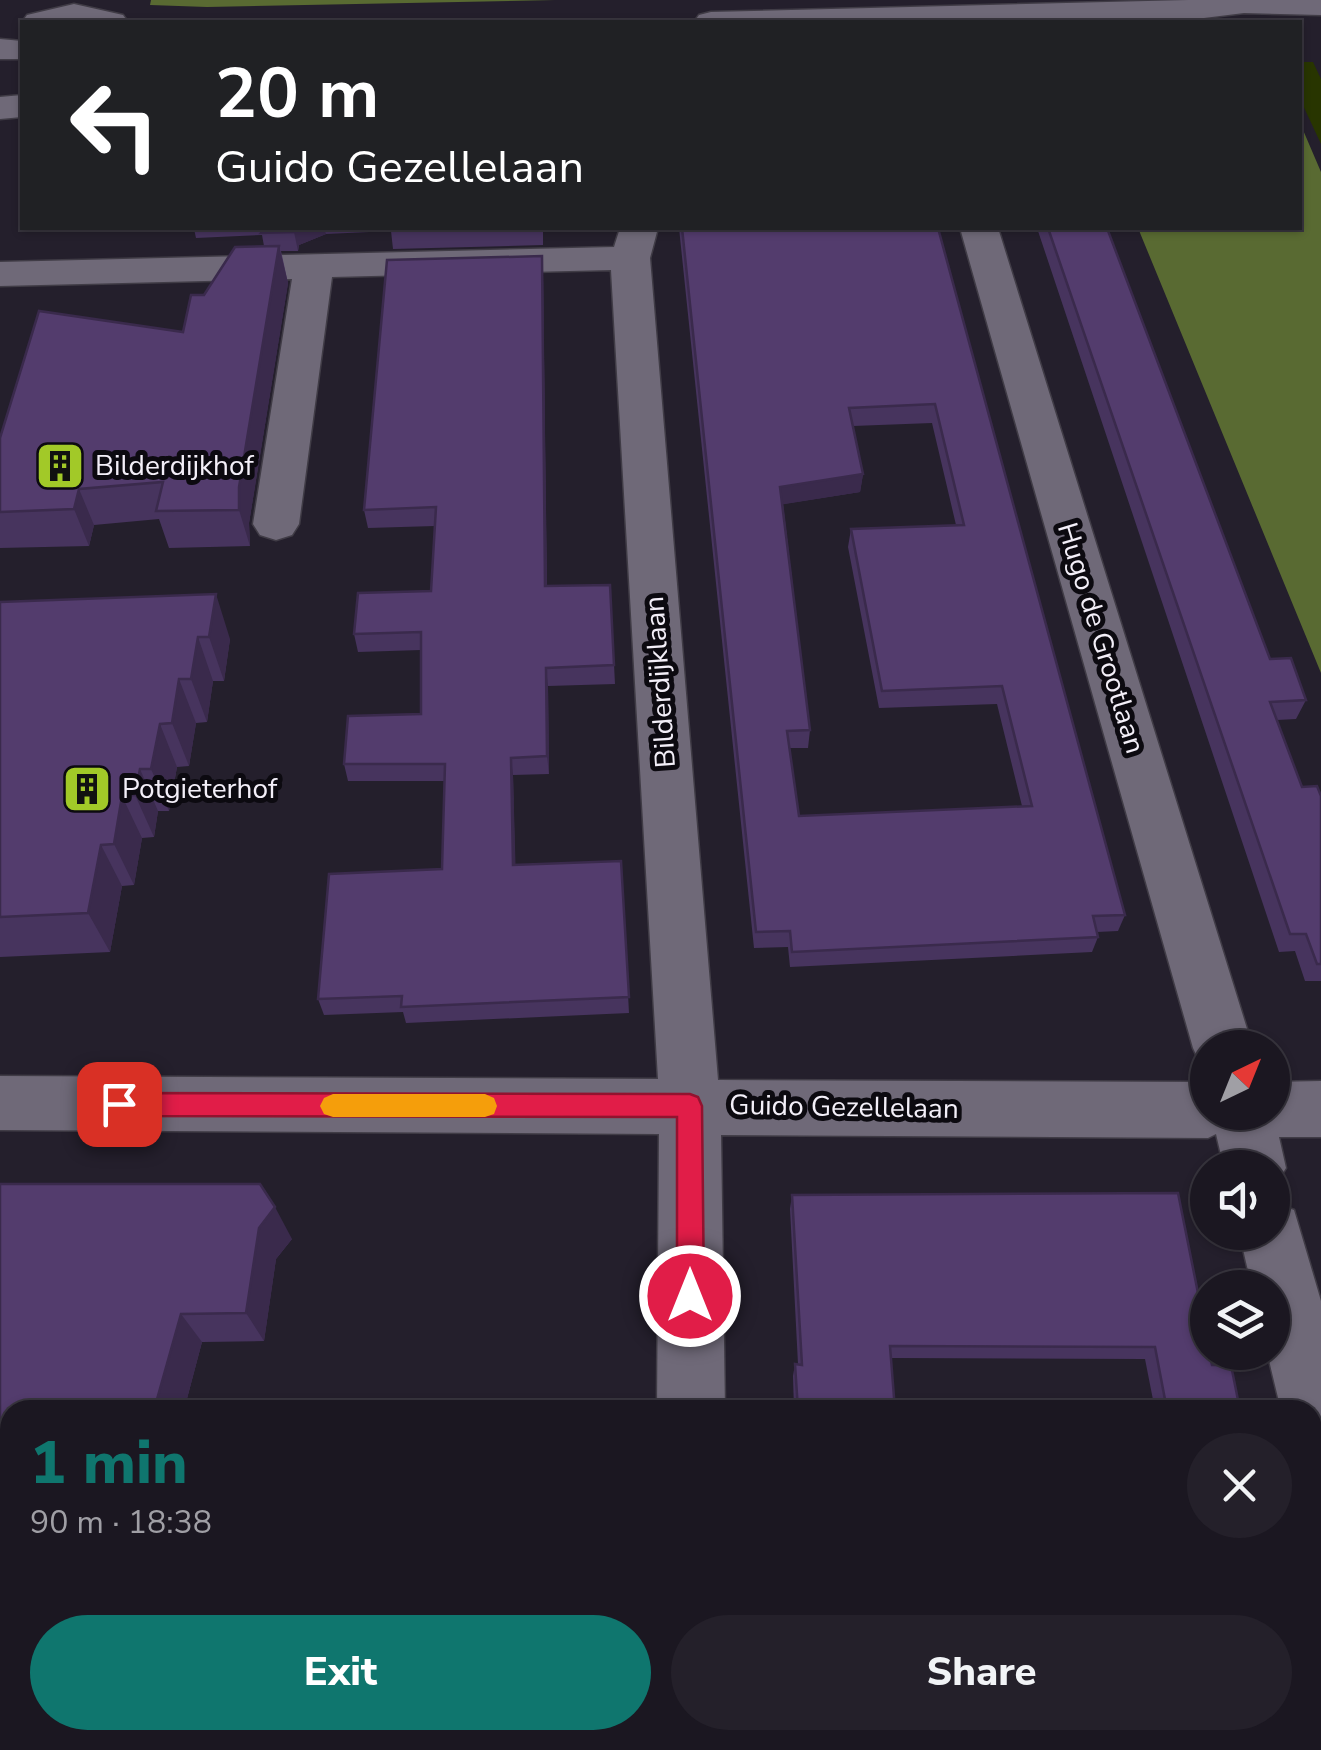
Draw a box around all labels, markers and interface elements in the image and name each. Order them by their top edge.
text: 20 m [215,46,379,142]
icon: left [50,60,180,190]
text: Guido Gezellelaan [215,137,584,198]
building icon: Bilderdijkhof [34,440,86,492]
place label: Bilderdijkhof [95,447,254,485]
street label: Hugo de Grootlaan [1048,518,1154,758]
street label: Bilderdijklaan [635,595,685,769]
building icon: Potgieterhof [61,763,113,815]
place label: Potgieterhof [122,770,278,808]
north arrow [1190,1030,1290,1130]
map controls [1190,1030,1290,1370]
pin [77,1062,162,1147]
icon: arrive [92,1077,147,1132]
street label: Guido Gezellelaan [729,1086,959,1128]
button: sound [1190,1150,1290,1250]
position arrow [638,1244,742,1348]
button: layers [1190,1270,1290,1370]
text: 1 min [30,1422,188,1504]
button: close [1187,1433,1292,1538]
text: 90 m · 18:38 [30,1501,212,1544]
button: Exit [30,1615,651,1730]
button: Share [671,1615,1292,1730]

